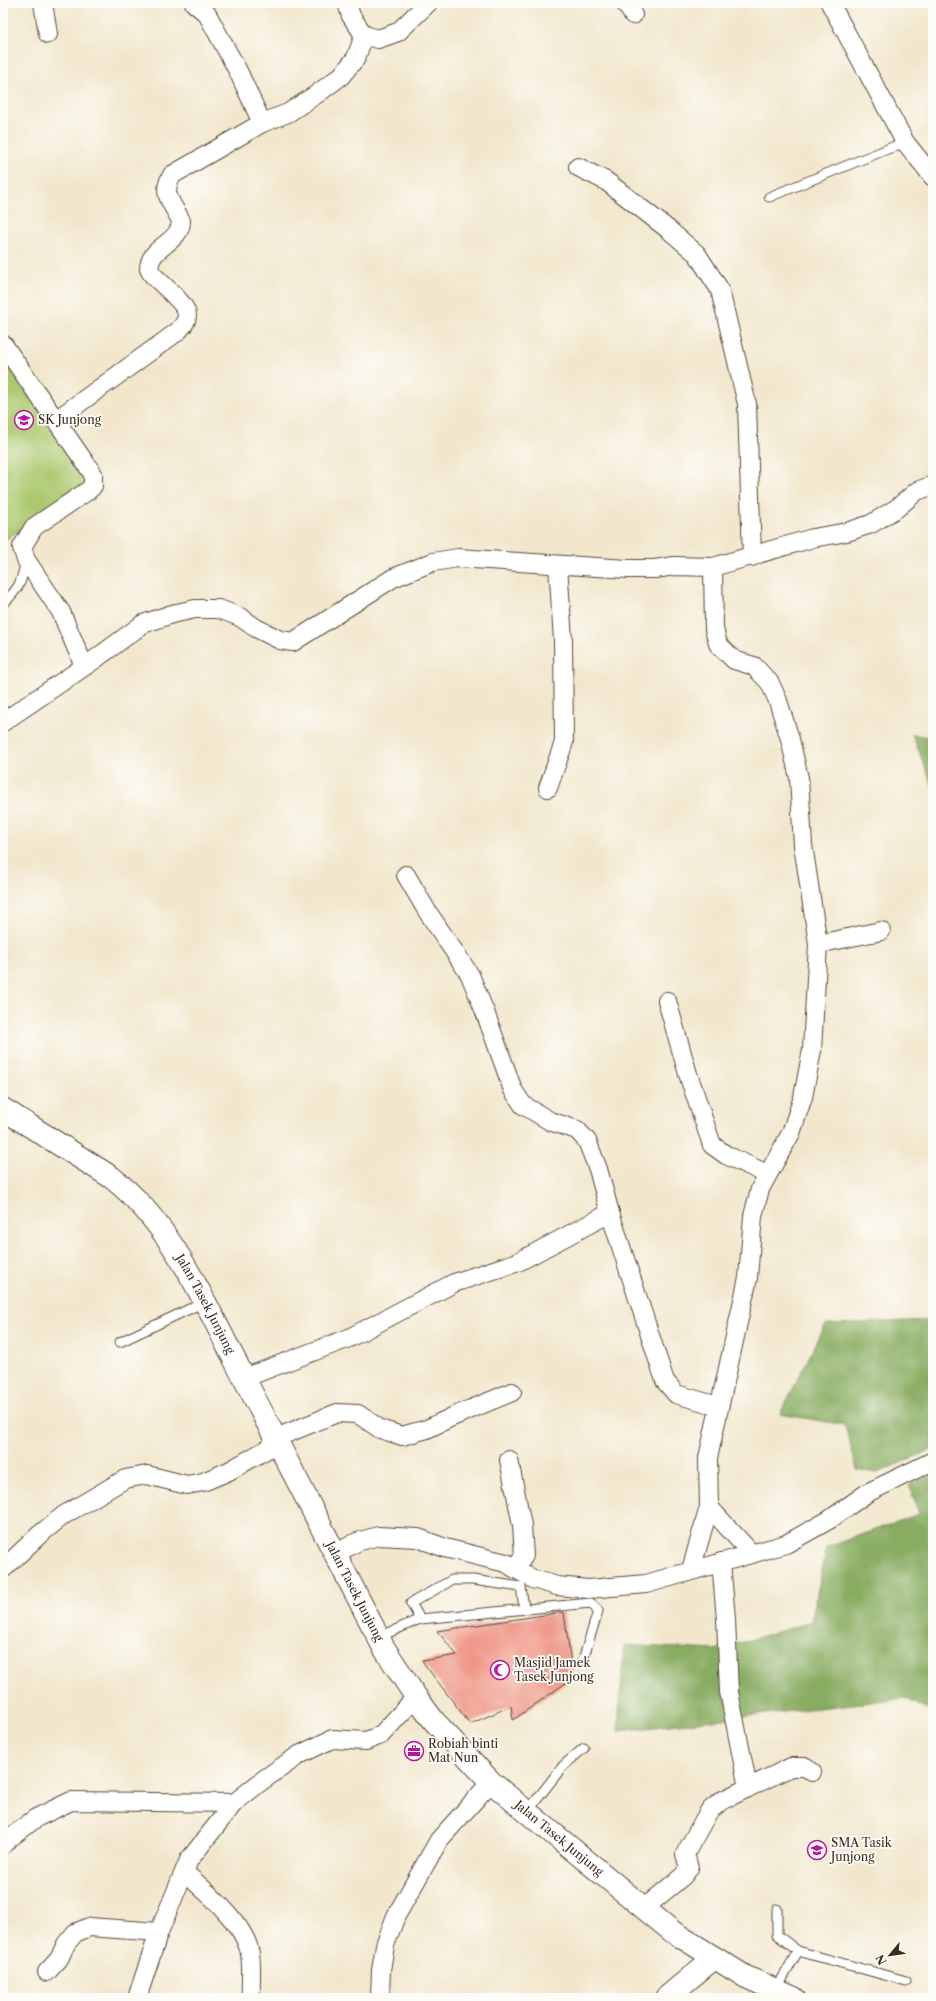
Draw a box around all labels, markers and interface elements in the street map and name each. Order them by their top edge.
school or university icon: SK Junjong [13,409,35,431]
place label: SK Junjong [38,412,102,427]
street label: Jalan Tasek Junjung [172,1249,239,1357]
street label: Jalan Tasek Junjung [322,1537,387,1644]
place label: Masjid Jamek Tasek Junjong [514,1655,594,1684]
mosque icon: Masjid Jamek Tasek Junjong [489,1659,511,1681]
place label: Robiah binti Mat Nun [428,1736,499,1765]
office icon: Robiah binti Mat Nun [403,1740,425,1762]
street label: Jalan Tasek Junjung [510,1796,607,1879]
place label: SMA Tasik Junjong [829,1835,893,1864]
school or university icon: SMA Tasik Junjong [806,1839,828,1861]
north arrow [870,1935,910,1975]
text: N [873,1952,890,1967]

